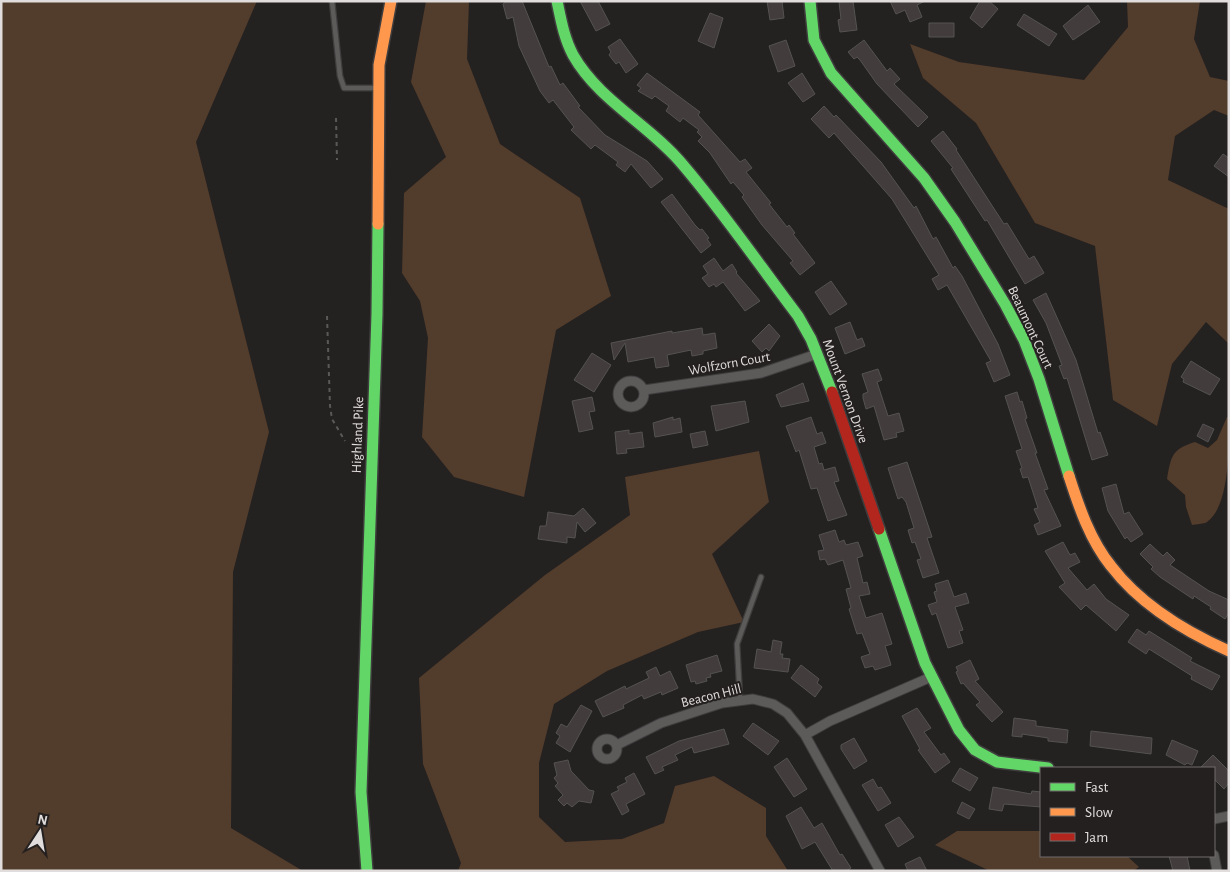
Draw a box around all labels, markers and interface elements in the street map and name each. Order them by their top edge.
street label: Beaumont Court [1005,284,1055,371]
street label: Mount Vernon Drive [820,337,870,445]
street label: Wolfzorn Court [687,350,772,378]
street label: Highland Pike [350,396,366,474]
street label: Beacon Hill [680,682,743,710]
legend [1040,767,1215,857]
text: Fast [1085,780,1109,795]
text: Slow [1085,805,1113,820]
north arrow [15,807,65,857]
text: N [36,812,49,828]
text: Jam [1085,830,1108,845]

